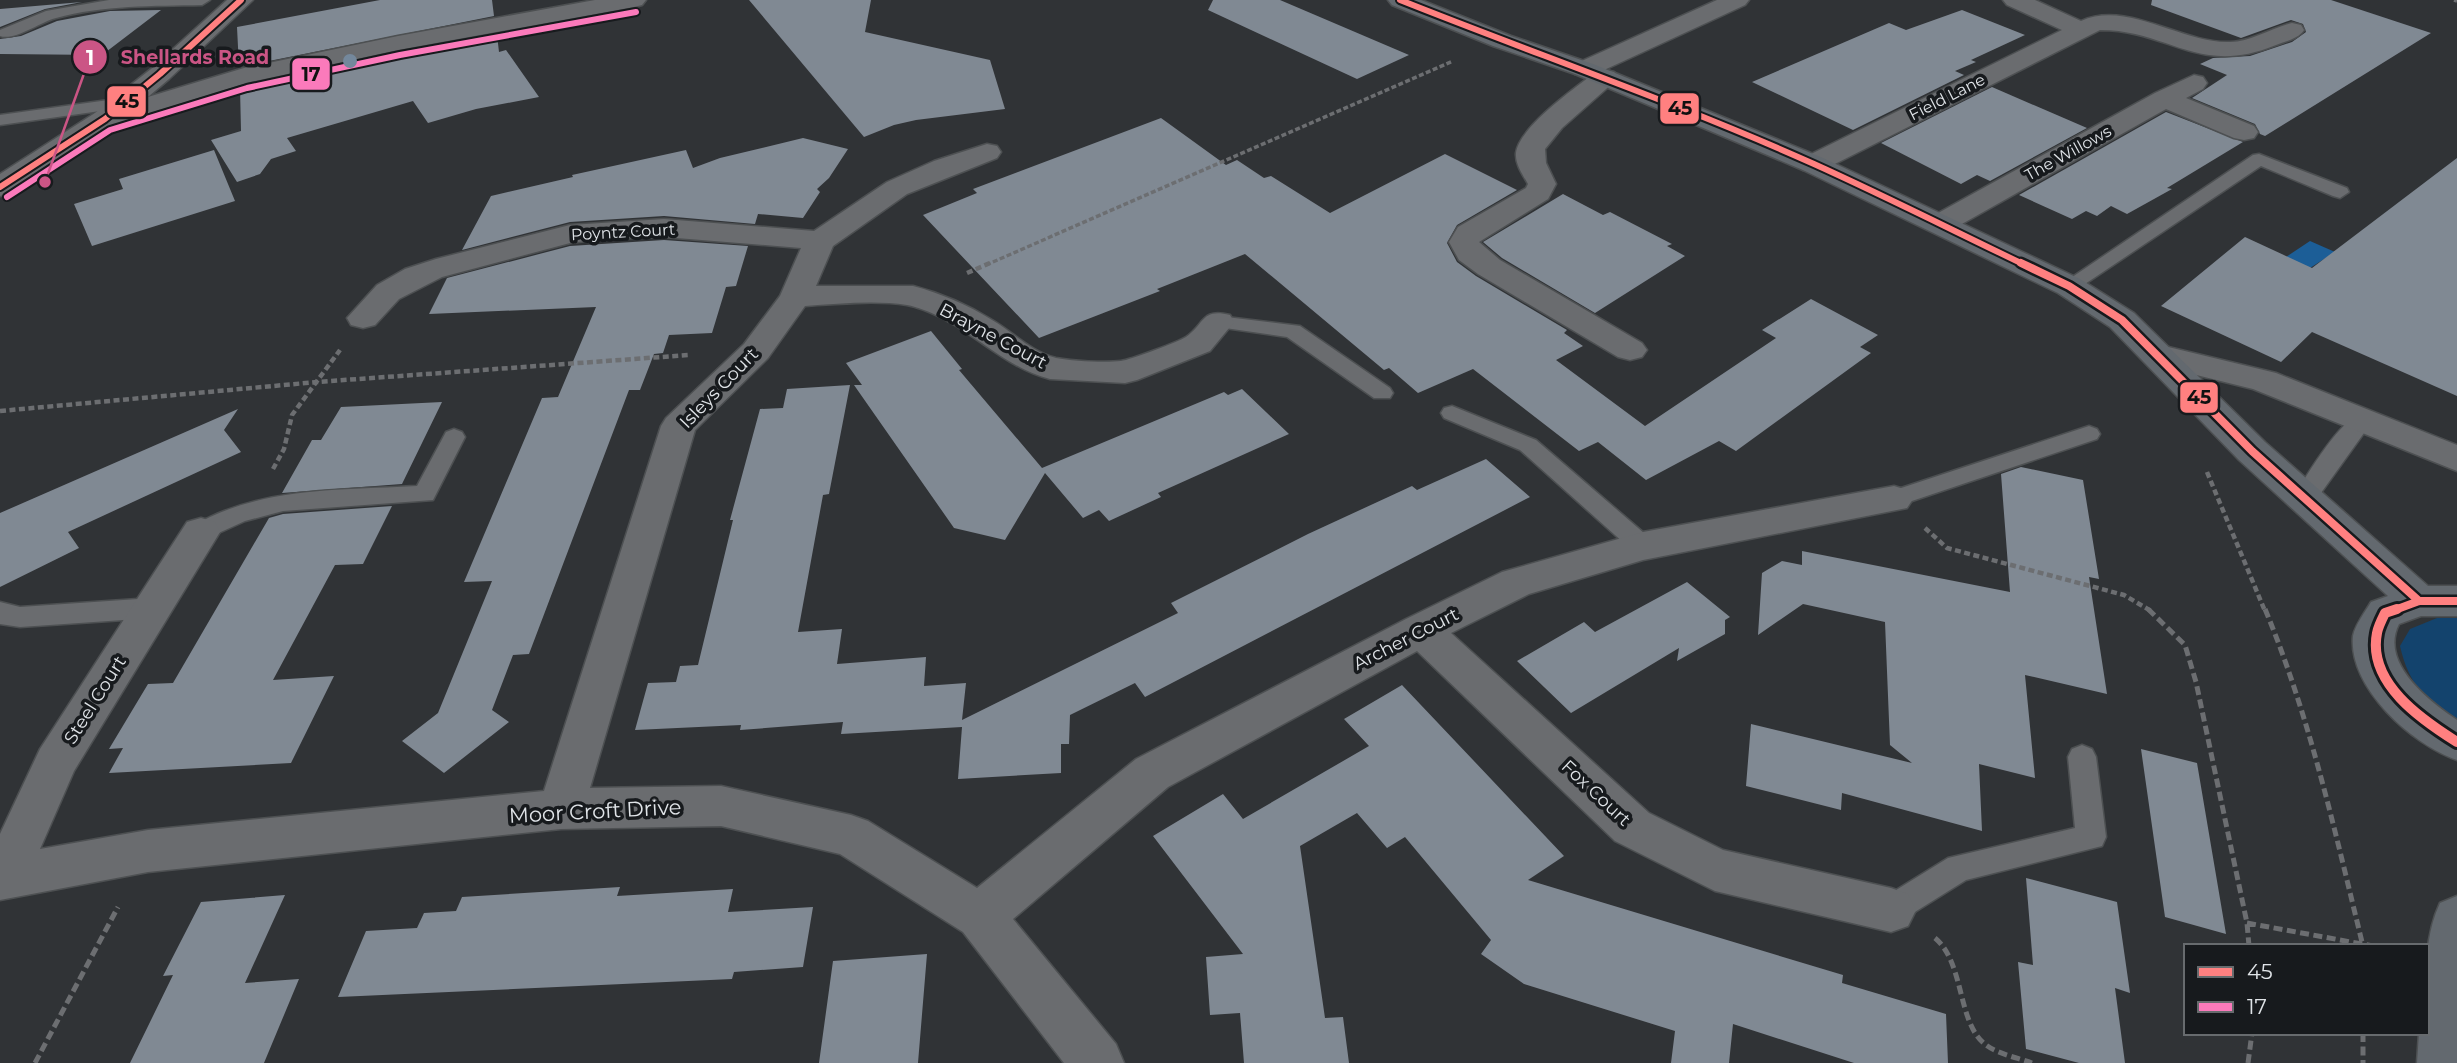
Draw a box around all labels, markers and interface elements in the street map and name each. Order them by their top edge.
callout: Shellards Road [72,37,284,77]
text: 1 [86,45,94,70]
text: Shellards Road [121,46,269,69]
line badge: 17 [291,57,331,91]
text: 17 [301,63,321,86]
street label: Field Lane [1906,70,1988,124]
line badge: 45 [106,85,147,118]
text: 45 [115,90,139,113]
line badge: 45 [1659,92,1700,125]
text: 45 [1668,97,1692,120]
street label: The Willows [2021,121,2115,185]
street label: Poyntz Court [570,220,676,244]
street label: Brayne Court [936,299,1050,373]
street label: Isleys Court [675,343,763,433]
line badge: 45 [2179,381,2219,414]
text: 45 [2187,386,2211,409]
street label: Archer Court [1350,603,1462,675]
street label: Steel Court [59,652,131,748]
street label: Fox Court [1557,755,1635,831]
street label: Moor Croft Drive [508,794,682,828]
legend [2184,944,2429,1035]
text: 45 [2247,959,2273,984]
text: 17 [2247,994,2267,1019]

